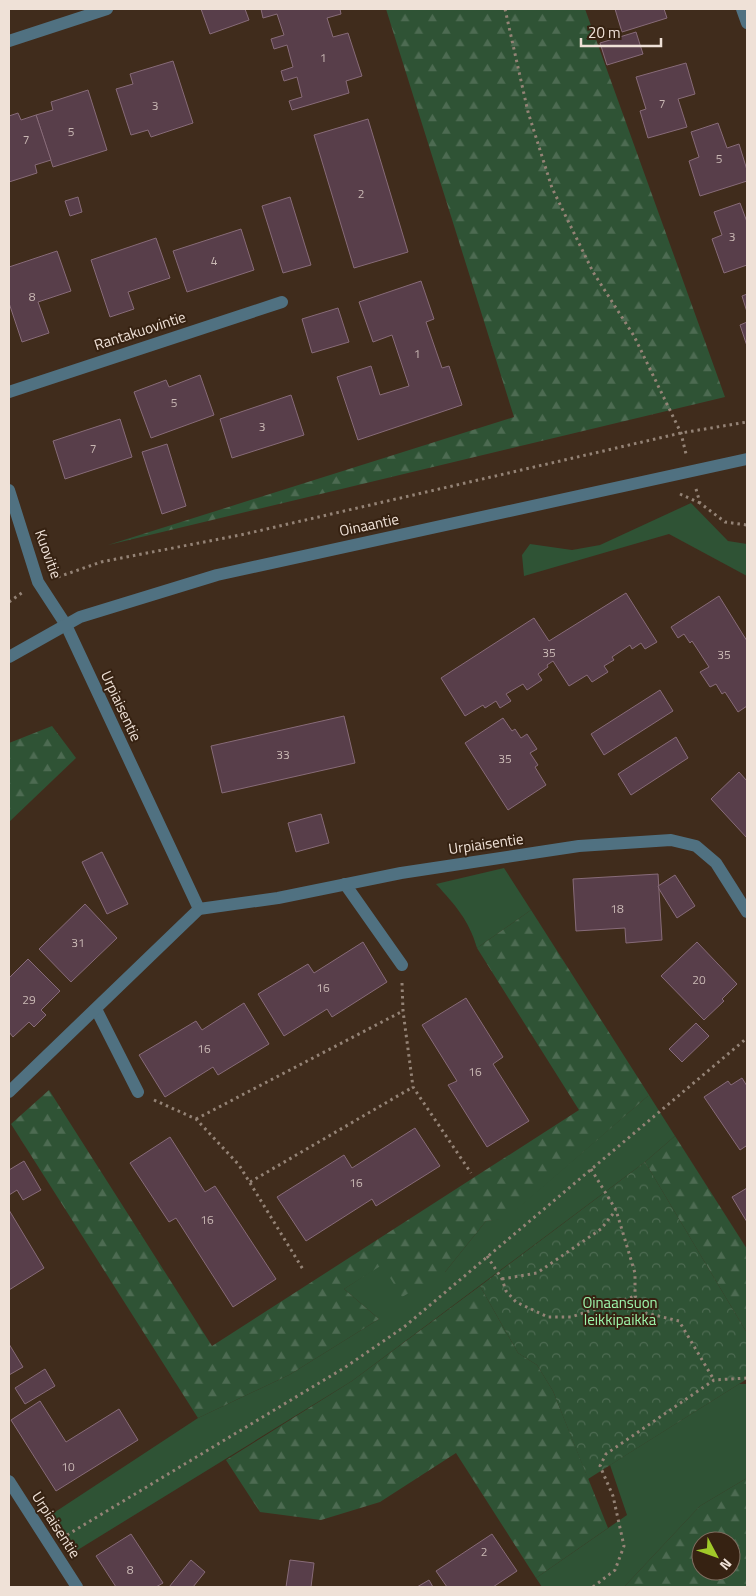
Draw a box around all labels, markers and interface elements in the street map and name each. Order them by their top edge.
scale bar [581,15,661,47]
text: 20 m [588,21,621,44]
house number: 1 [320,48,326,67]
house number: 7 [659,94,665,113]
house number: 3 [152,96,158,115]
house number: 5 [68,122,75,141]
house number: 7 [23,130,29,149]
house number: 5 [716,149,723,168]
house number: 2 [358,184,364,203]
house number: 3 [729,227,735,246]
house number: 4 [211,251,218,270]
house number: 8 [29,287,36,306]
street label: Rantakuovintie [91,305,189,356]
house number: 1 [414,344,420,363]
house number: 5 [171,393,178,412]
house number: 3 [259,417,265,436]
house number: 7 [90,439,96,458]
street label: Oinaantie [337,507,401,542]
street label: Kuovitie [29,526,68,582]
house number: 35 [542,643,556,662]
house number: 35 [717,645,731,664]
street label: Urpiaisentie [95,667,148,745]
house number: 33 [276,745,290,764]
house number: 35 [498,749,512,768]
street label: Urpiaisentie [447,827,525,860]
house number: 18 [610,899,624,918]
house number: 31 [71,933,85,952]
house number: 20 [692,970,706,989]
house number: 16 [316,978,330,997]
house number: 29 [22,990,36,1009]
house number: 16 [197,1039,211,1058]
house number: 16 [468,1062,482,1081]
house number: 16 [349,1173,363,1192]
house number: 16 [200,1210,214,1229]
park label: Oinaansuon leikkipaikka [582,1291,658,1331]
house number: 10 [61,1457,75,1476]
street label: Urpiaisentie [26,1487,87,1563]
north arrow [691,1531,741,1581]
house number: 2 [481,1542,487,1561]
text: N [715,1554,737,1575]
house number: 8 [127,1560,134,1579]

